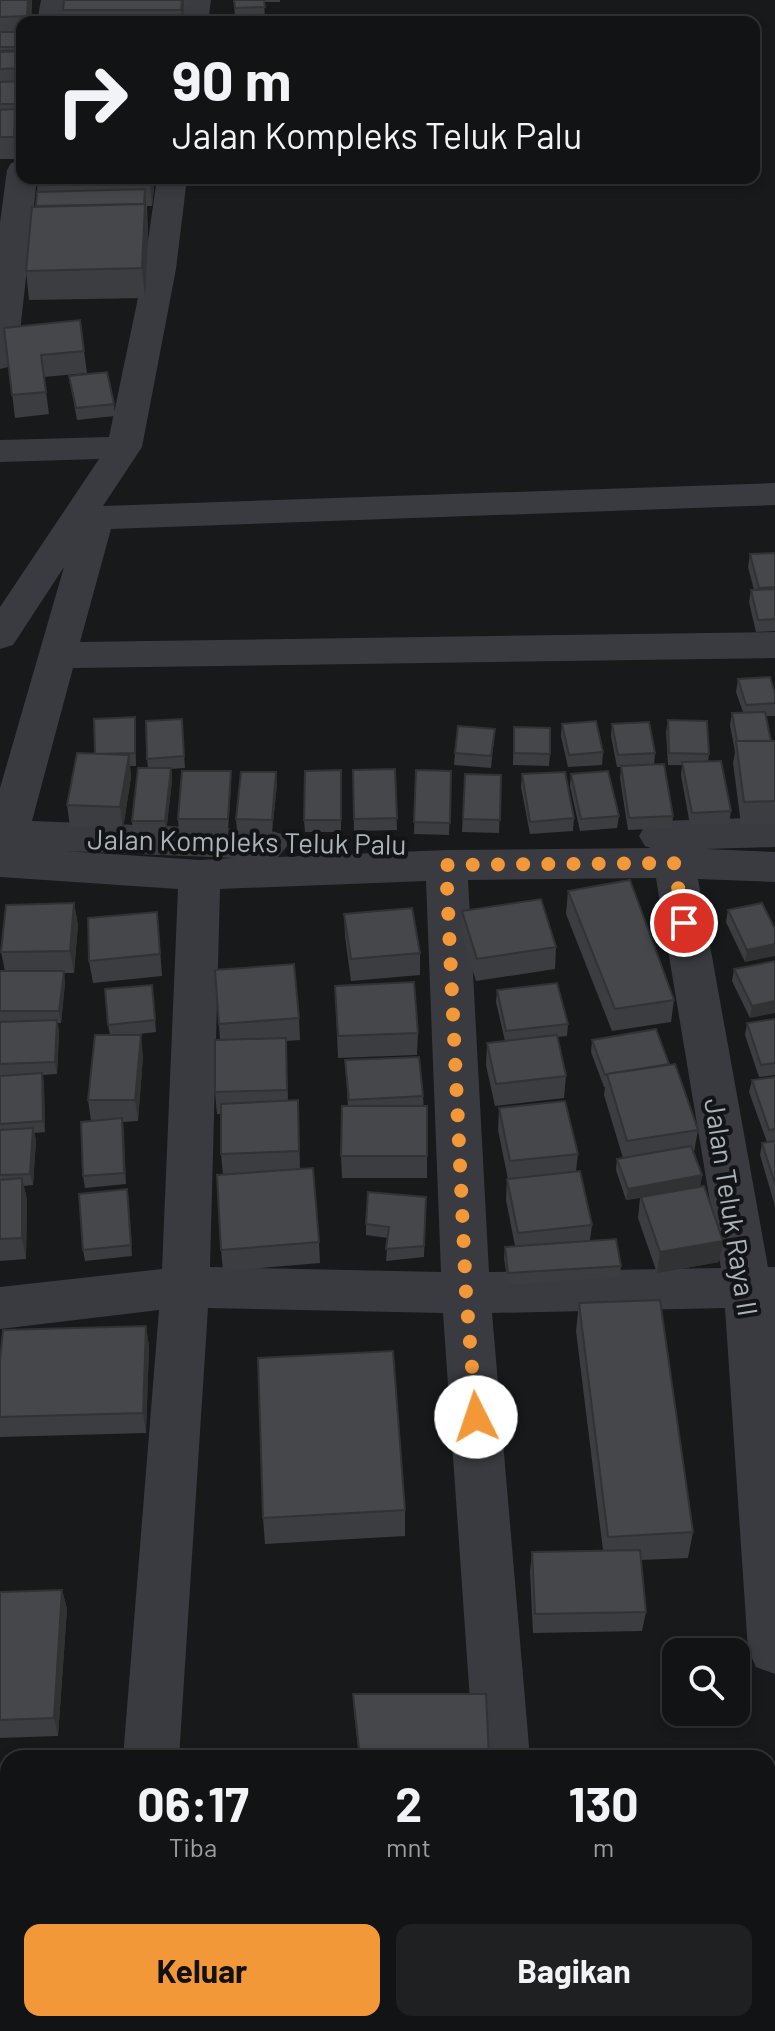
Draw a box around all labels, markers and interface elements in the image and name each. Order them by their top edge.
text: 90 m [172,45,292,112]
icon: right [40,48,144,152]
text: Jalan Kompleks Teluk Palu [172,113,582,156]
street label: Jalan Kompleks Teluk Palu [87,821,407,861]
pin [650,889,718,957]
icon: arrive [662,901,706,945]
street label: Jalan Teluk Raya II [698,1096,766,1318]
position arrow [434,1375,518,1459]
map controls [662,1638,750,1726]
button: search [662,1638,750,1726]
text: 06:17 [137,1774,249,1832]
text: 2 [395,1774,422,1832]
text: 130 [568,1774,639,1832]
text: Tiba [169,1831,217,1862]
text: mnt [386,1831,431,1862]
text: m [593,1831,614,1862]
button: Keluar [24,1924,380,2016]
button: Bagikan [396,1924,752,2016]

